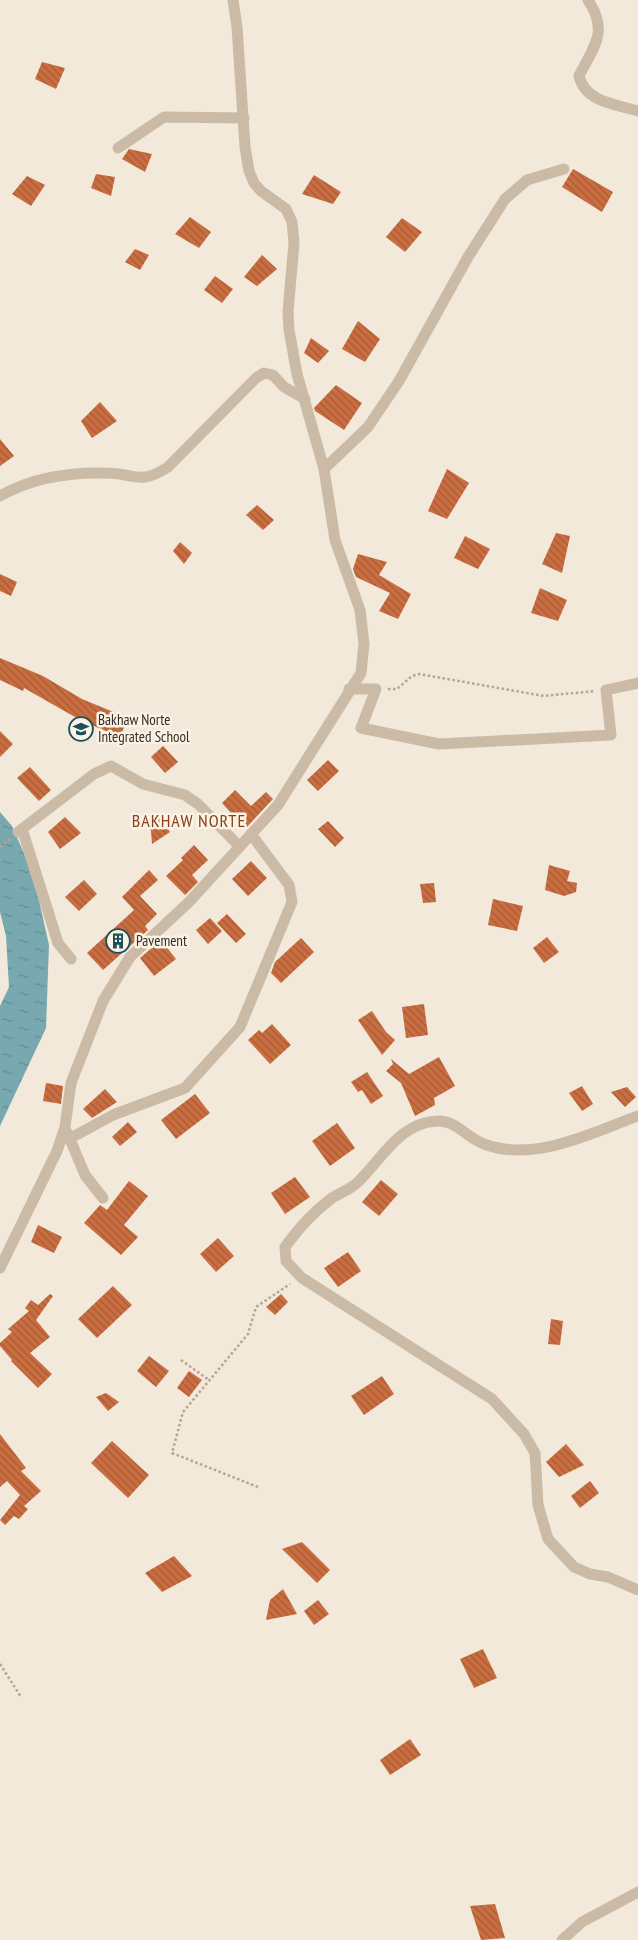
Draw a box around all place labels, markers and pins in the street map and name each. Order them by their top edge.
place label: Bakhaw Norte Integrated School [98,710,190,746]
school or university icon: Bakhaw Norte Integrated School [68,716,94,742]
building icon: Pavement [105,928,131,954]
place label: Pavement [136,931,187,950]

